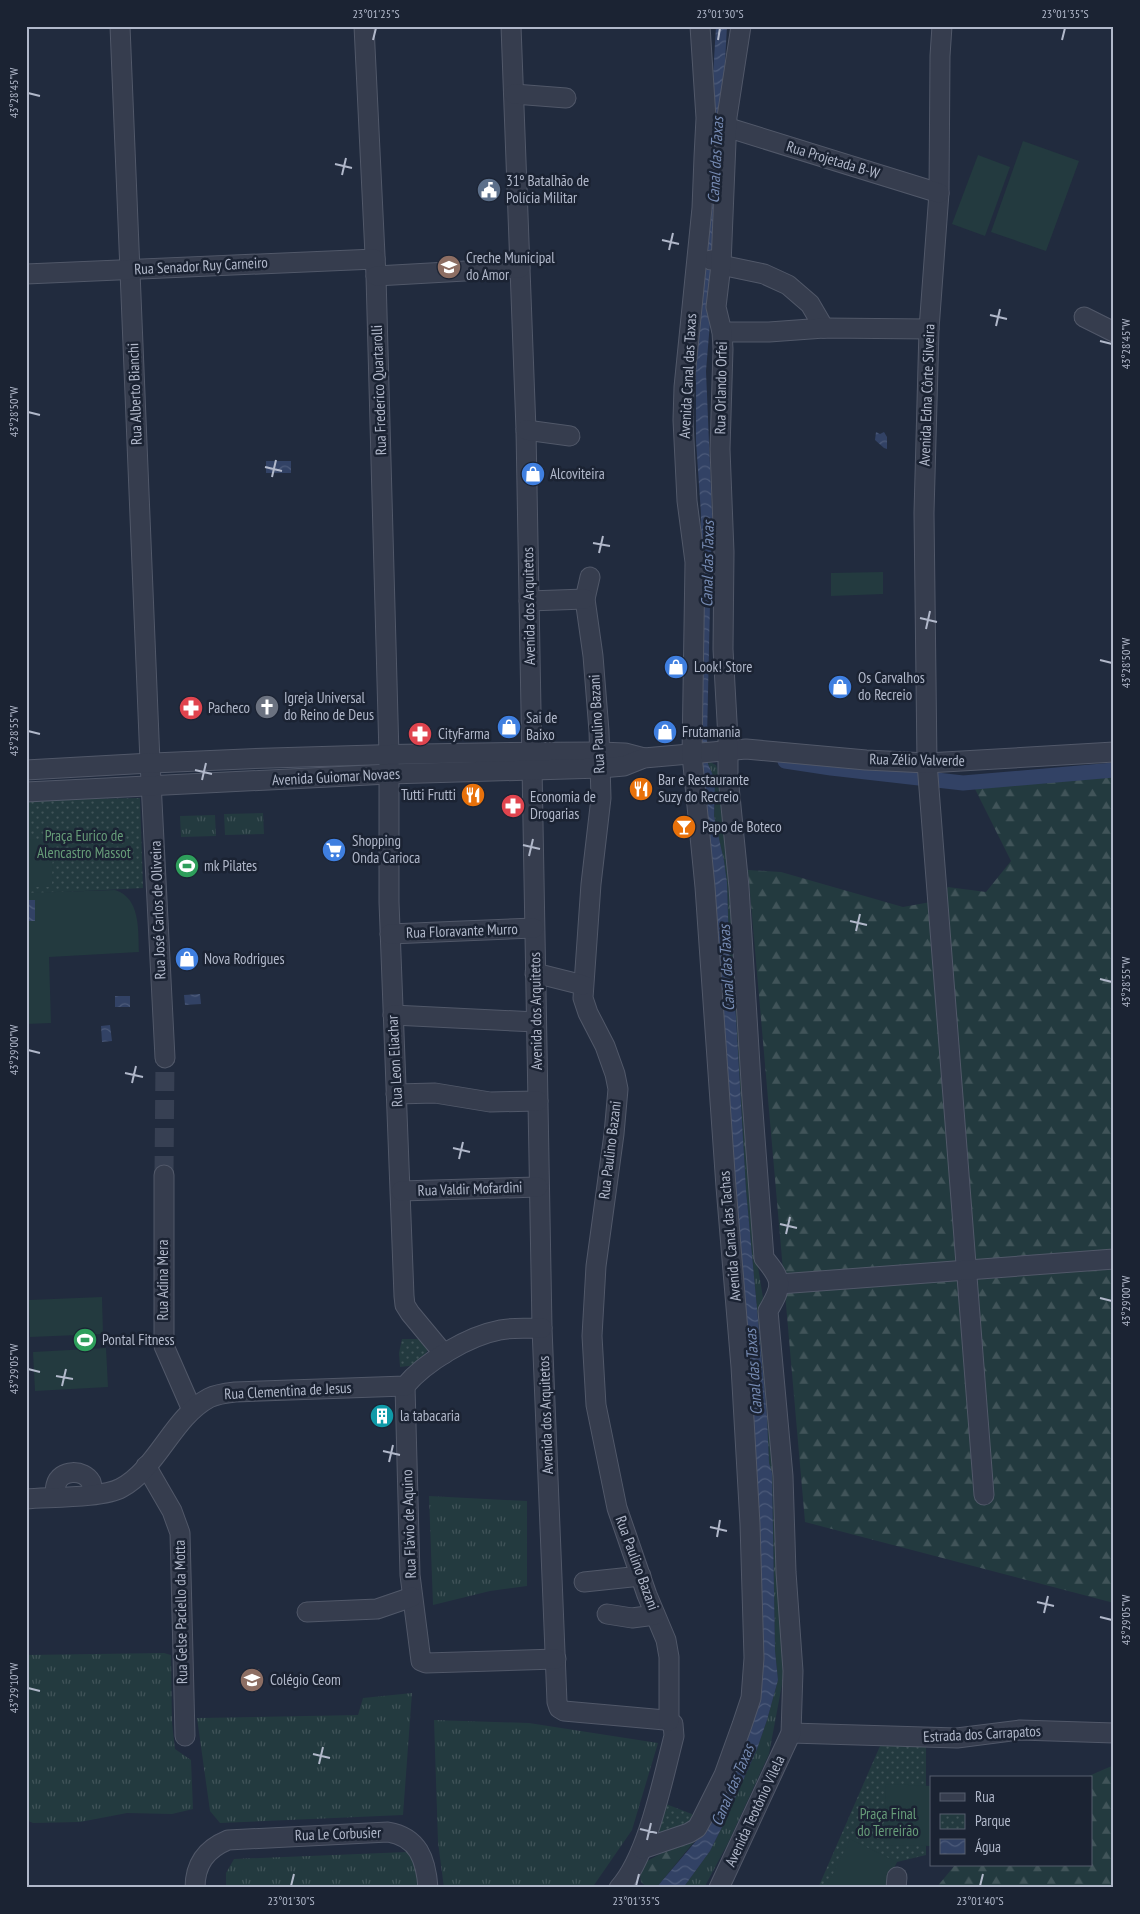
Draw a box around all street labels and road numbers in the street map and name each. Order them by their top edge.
street label: Rua Projetada B-W [784,136,882,183]
street label: Rua Senador Ruy Carneiro [134,253,268,278]
street label: Avenida Canal das Taxas [675,313,700,439]
street label: Avenida Edna Côrte Silveira [915,324,938,466]
street label: Rua Frederico Quartarolli [367,325,390,455]
street label: Rua Orlando Orfei [710,341,731,435]
street label: Rua Alberto Bianchi [123,343,146,445]
street label: Avenida dos Arquitetos [518,547,539,665]
street label: Rua Paulino Bazani [584,674,609,774]
street label: Rua Zélio Valverde [869,749,965,770]
street label: Avenida Guiomar Novaes [271,764,401,789]
street label: Rua José Carlos de Oliveira [146,840,169,980]
street label: Rua Floravante Murro [406,919,518,942]
street label: Avenida dos Arquitetos [525,952,546,1070]
street label: Rua Leon Eliachar [383,1014,406,1107]
street label: Rua Paulino Bazani [594,1100,625,1200]
street label: Avenida Canal das Tachas [714,1170,745,1302]
street label: Rua Valdir Mofardini [417,1177,523,1200]
street label: Rua Adina Mera [153,1240,172,1320]
street label: Avenida dos Arquitetos [534,1356,557,1474]
street label: Rua Clementina de Jesus [224,1378,352,1403]
street label: Rua Flávio de Aquino [397,1469,420,1579]
street label: Rua Paulino Bazani [612,1513,663,1613]
street label: Rua Gelse Paciello da Motta [170,1540,191,1684]
street label: Estrada dos Carrapatos [923,1721,1041,1746]
street label: Avenida Teotônio Vilela [720,1752,789,1869]
street label: Rua Le Corbusier [294,1822,382,1845]

